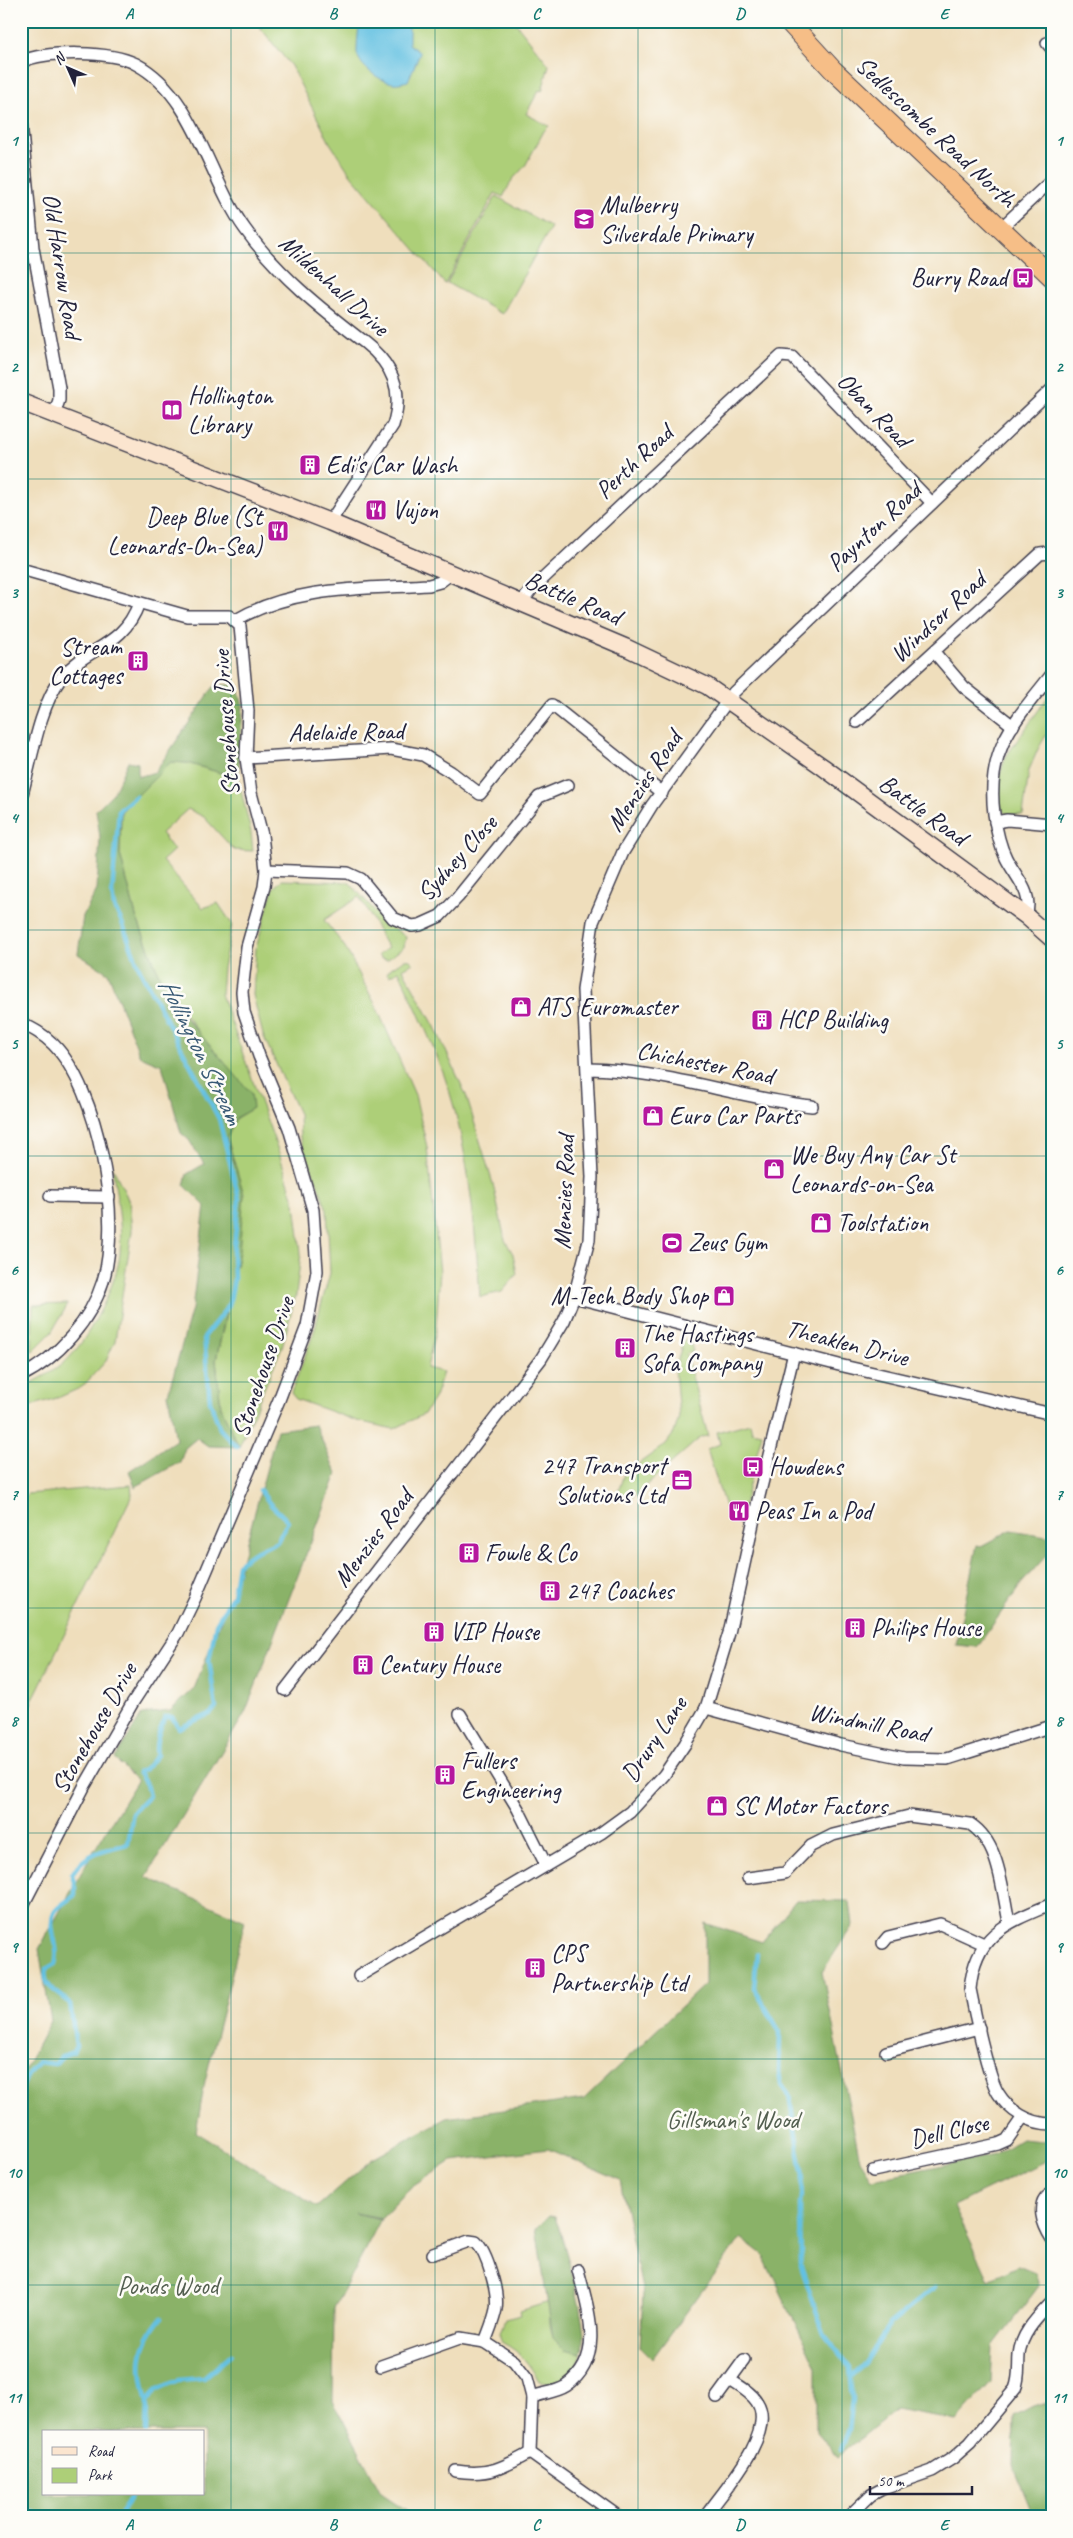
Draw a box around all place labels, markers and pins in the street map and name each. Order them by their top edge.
place label: Mulberry Silverdale Primary [600,189,755,250]
school or university icon: Mulberry Silverdale Primary [572,207,596,231]
place label: Burry Road [911,262,1011,294]
bus stop icon: Burry Road [1011,266,1035,290]
place label: Hollington Library [188,380,274,441]
library icon: Hollington Library [160,398,184,422]
place label: Edi's Car Wash [326,449,459,481]
building icon: Edi's Car Wash [298,453,322,477]
place label: Vujon [392,494,439,526]
restaurant icon: Vujon [364,498,388,522]
place label: Deep Blue (St Leonards-On-Sea) [108,501,265,562]
restaurant icon: Deep Blue (St Leonards-On-Sea) [266,519,290,543]
place label: Stream Cottages [49,631,124,692]
building icon: Stream Cottages [126,649,150,673]
place label: ATS Euromaster [537,991,680,1023]
shop icon: ATS Euromaster [509,995,533,1019]
place label: HCP Building [778,1004,889,1036]
building icon: HCP Building [750,1008,774,1032]
place label: Euro Car Parts [669,1100,802,1132]
shop icon: Euro Car Parts [641,1104,665,1128]
place label: We Buy Any Car St Leonards-on-Sea [790,1139,958,1200]
shop icon: We Buy Any Car St Leonards-on-Sea [762,1157,786,1181]
place label: Toolstation [837,1207,929,1239]
shop icon: Toolstation [809,1211,833,1235]
place label: Zeus Gym [688,1227,768,1259]
sports icon: Zeus Gym [660,1231,684,1255]
place label: M-Tech Body Shop [551,1280,710,1312]
shop icon: M-Tech Body Shop [712,1284,736,1308]
place label: The Hastings Sofa Company [641,1318,763,1379]
building icon: The Hastings Sofa Company [613,1336,637,1360]
place label: 247 Transport Solutions Ltd [542,1450,670,1511]
place label: Howdens [769,1451,845,1483]
bus stop icon: Howdens [741,1455,765,1479]
office icon: 247 Transport Solutions Ltd [670,1468,694,1492]
place label: Peas In a Pod [755,1495,875,1527]
restaurant icon: Peas In a Pod [727,1499,751,1523]
place label: Fowle & Co [485,1537,578,1569]
building icon: Fowle & Co [457,1541,481,1565]
place label: 247 Coaches [566,1575,676,1607]
building icon: 247 Coaches [538,1579,562,1603]
place label: Philips House [871,1612,983,1644]
place label: VIP House [450,1616,541,1648]
building icon: Philips House [843,1616,867,1640]
building icon: VIP House [422,1620,446,1644]
place label: Century House [379,1649,502,1681]
building icon: Century House [351,1653,375,1677]
place label: Fullers Engineering [461,1745,563,1806]
building icon: Fullers Engineering [433,1763,457,1787]
place label: SC Motor Factors [733,1790,890,1822]
shop icon: SC Motor Factors [705,1794,729,1818]
place label: CPS Partnership Ltd [551,1938,690,1999]
building icon: CPS Partnership Ltd [523,1956,547,1980]

